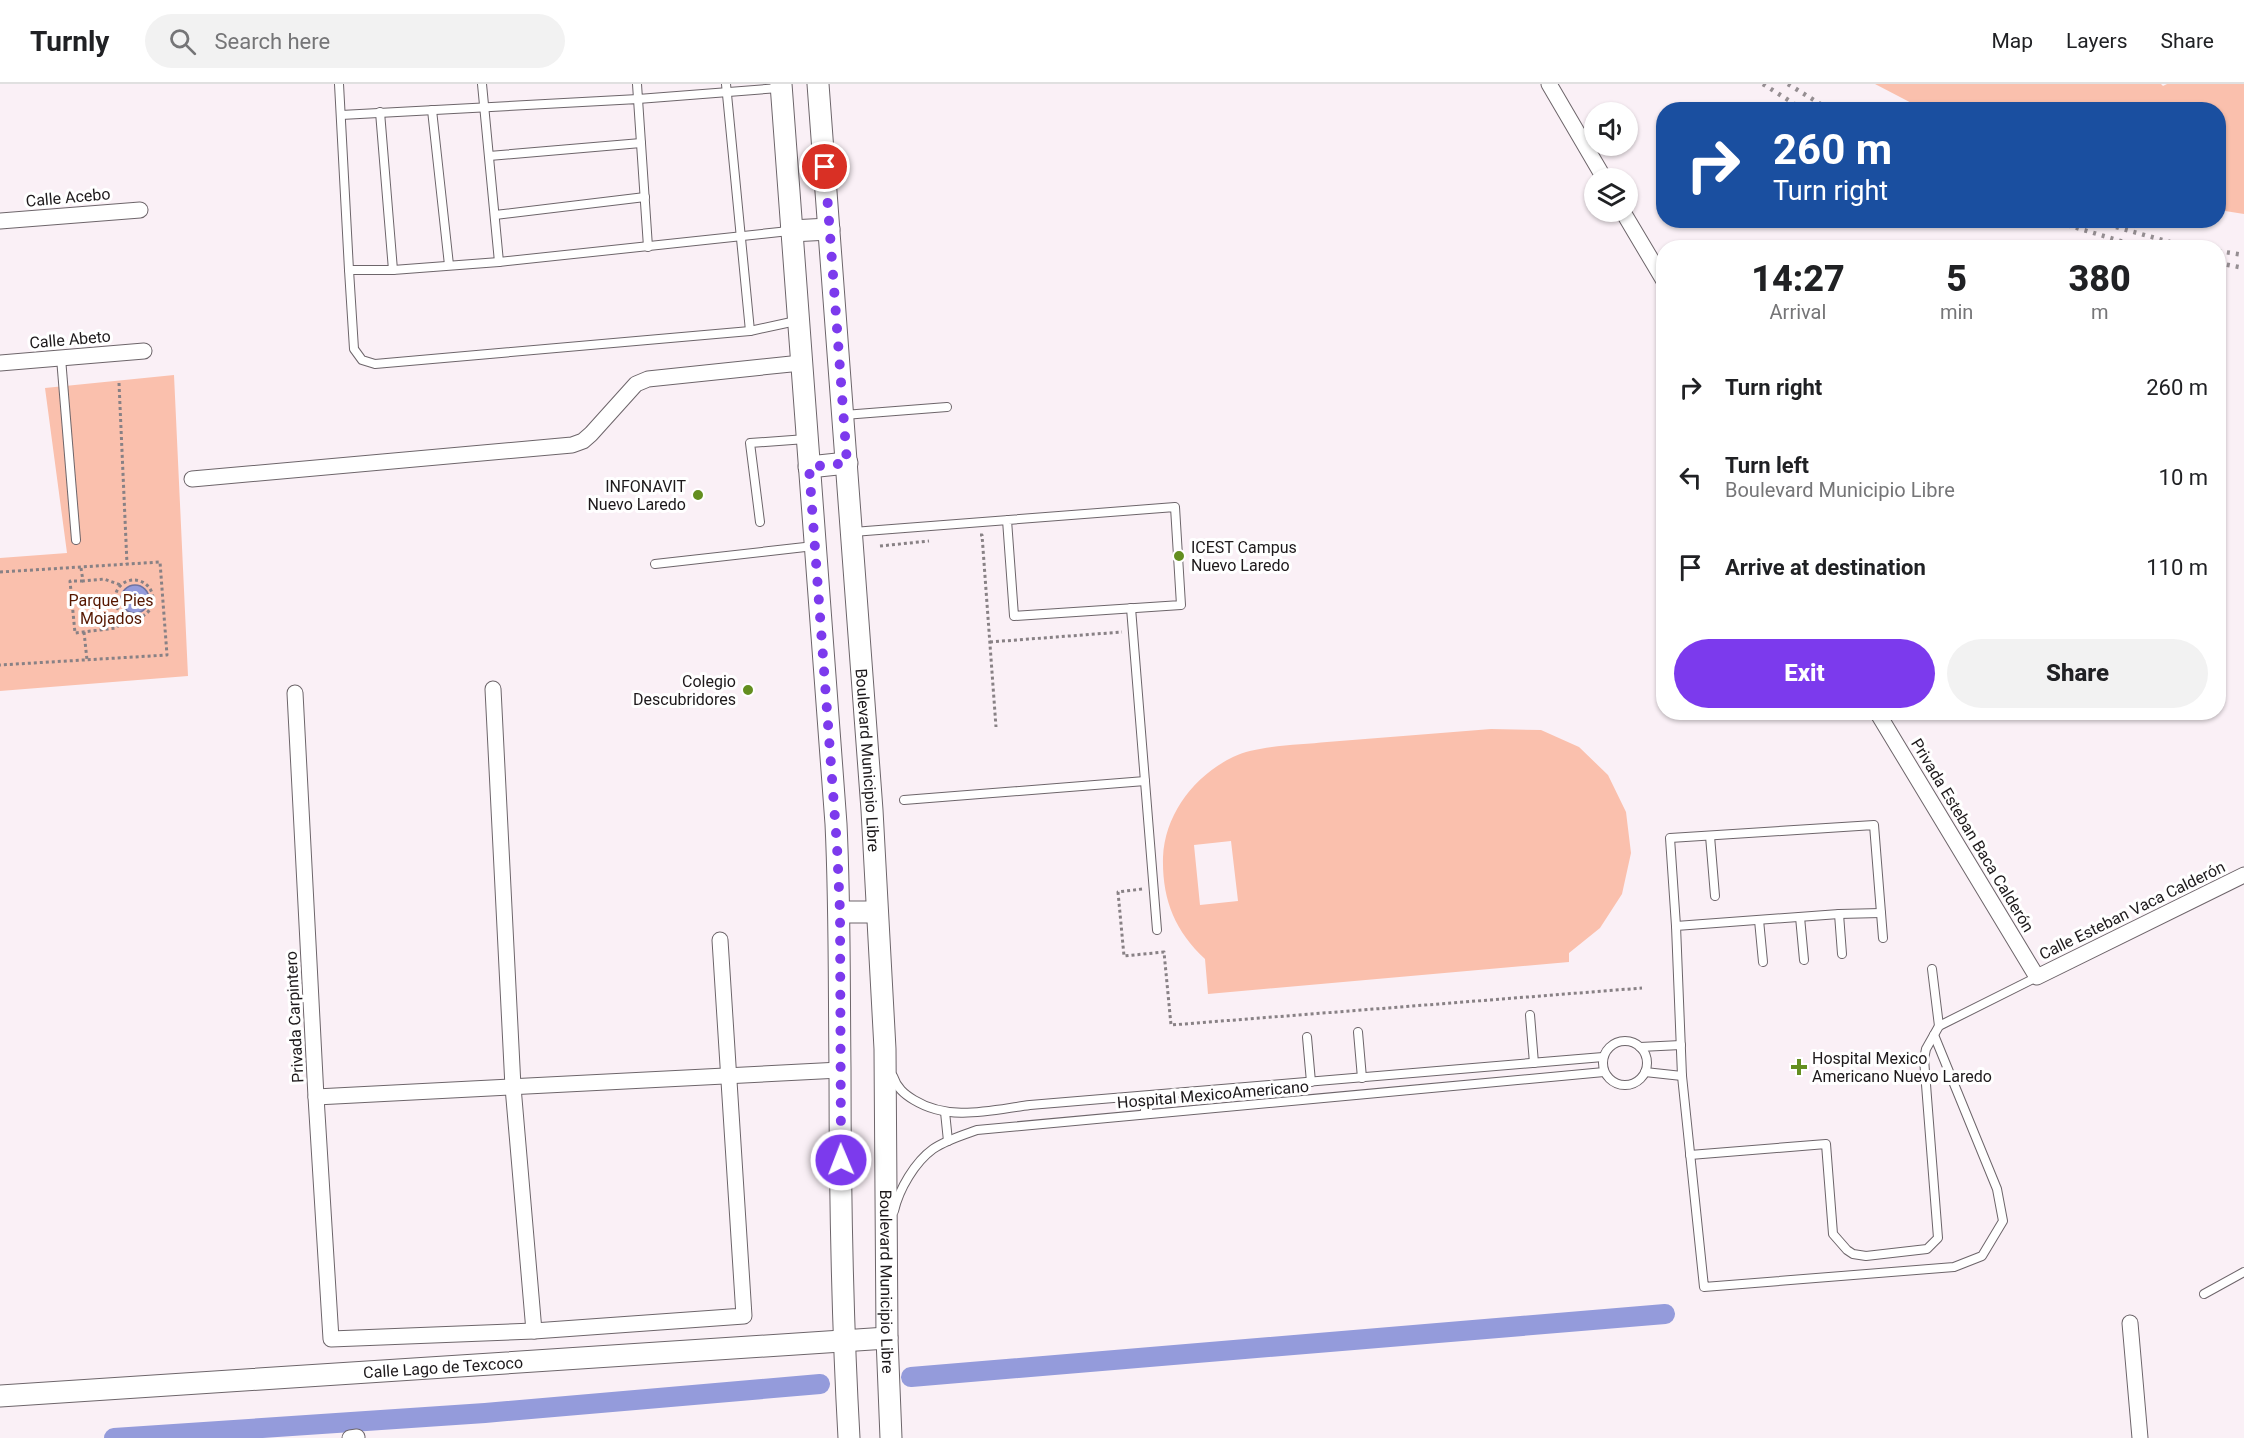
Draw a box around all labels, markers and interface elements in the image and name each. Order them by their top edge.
search box [145,14,565,68]
text: Turnly [30,25,109,58]
icon: search [166,25,199,58]
text: Search here [214,29,330,54]
text: Map [1991,29,2033,53]
text: Layers [2066,29,2127,53]
text: Share [2160,29,2214,53]
map controls [1584,102,1638,222]
button: sound [1584,102,1638,156]
text: 260 m [1773,125,1892,174]
icon: right [1674,126,1752,204]
pin [799,141,850,192]
icon: arrive [808,150,841,183]
button: layers [1584,168,1638,222]
text: Turn right [1773,175,1888,207]
street label: Calle Acebo [25,184,111,211]
text: 14:27 [1751,258,1845,300]
text: 5 [1946,258,1967,300]
text: 380 [2069,258,2131,300]
text: Arrival [1770,300,1826,324]
text: min [1940,300,1973,324]
text: m [2091,300,2108,324]
street label: Calle Abeto [29,326,111,353]
icon: right [1674,371,1707,404]
text: Turn right [1725,375,1822,400]
text: 260 m [2146,375,2208,400]
text: Turn left [1725,453,1809,478]
icon: left [1674,461,1707,494]
text: 10 m [2159,465,2208,490]
place label: INFONAVIT Nuevo Laredo [587,477,686,514]
text: Boulevard Municipio Libre [1725,478,1955,502]
marker: INFONAVIT Nuevo Laredo [691,488,705,502]
place label: ICEST Campus Nuevo Laredo [1191,538,1297,575]
marker: ICEST Campus Nuevo Laredo [1172,549,1186,563]
icon: arrive [1674,551,1707,584]
text: Arrive at destination [1725,555,1926,580]
text: 110 m [2146,555,2208,580]
park label: Parque Pies Mojados [68,591,154,628]
button: Exit [1674,639,1935,708]
button: Share [1947,639,2208,708]
street label: Boulevard Municipio Libre [851,668,883,852]
place label: Colegio Descubridores [633,672,736,709]
marker: Colegio Descubridores [741,683,755,697]
street label: Privada Esteban Baca Calderón [1907,735,2038,935]
street label: Calle Esteban Vaca Calderón [2036,857,2228,964]
street label: Privada Carpintero [282,951,307,1083]
place label: Hospital Mexico Americano Nuevo Laredo [1812,1049,1992,1086]
marker: Hospital Mexico Americano Nuevo Laredo [1790,1058,1808,1076]
street label: Hospital MexicoAmericano [1116,1077,1310,1112]
position arrow [809,1128,873,1192]
street label: Boulevard Municipio Libre [876,1190,897,1374]
street label: Calle Lago de Texcoco [363,1353,524,1382]

